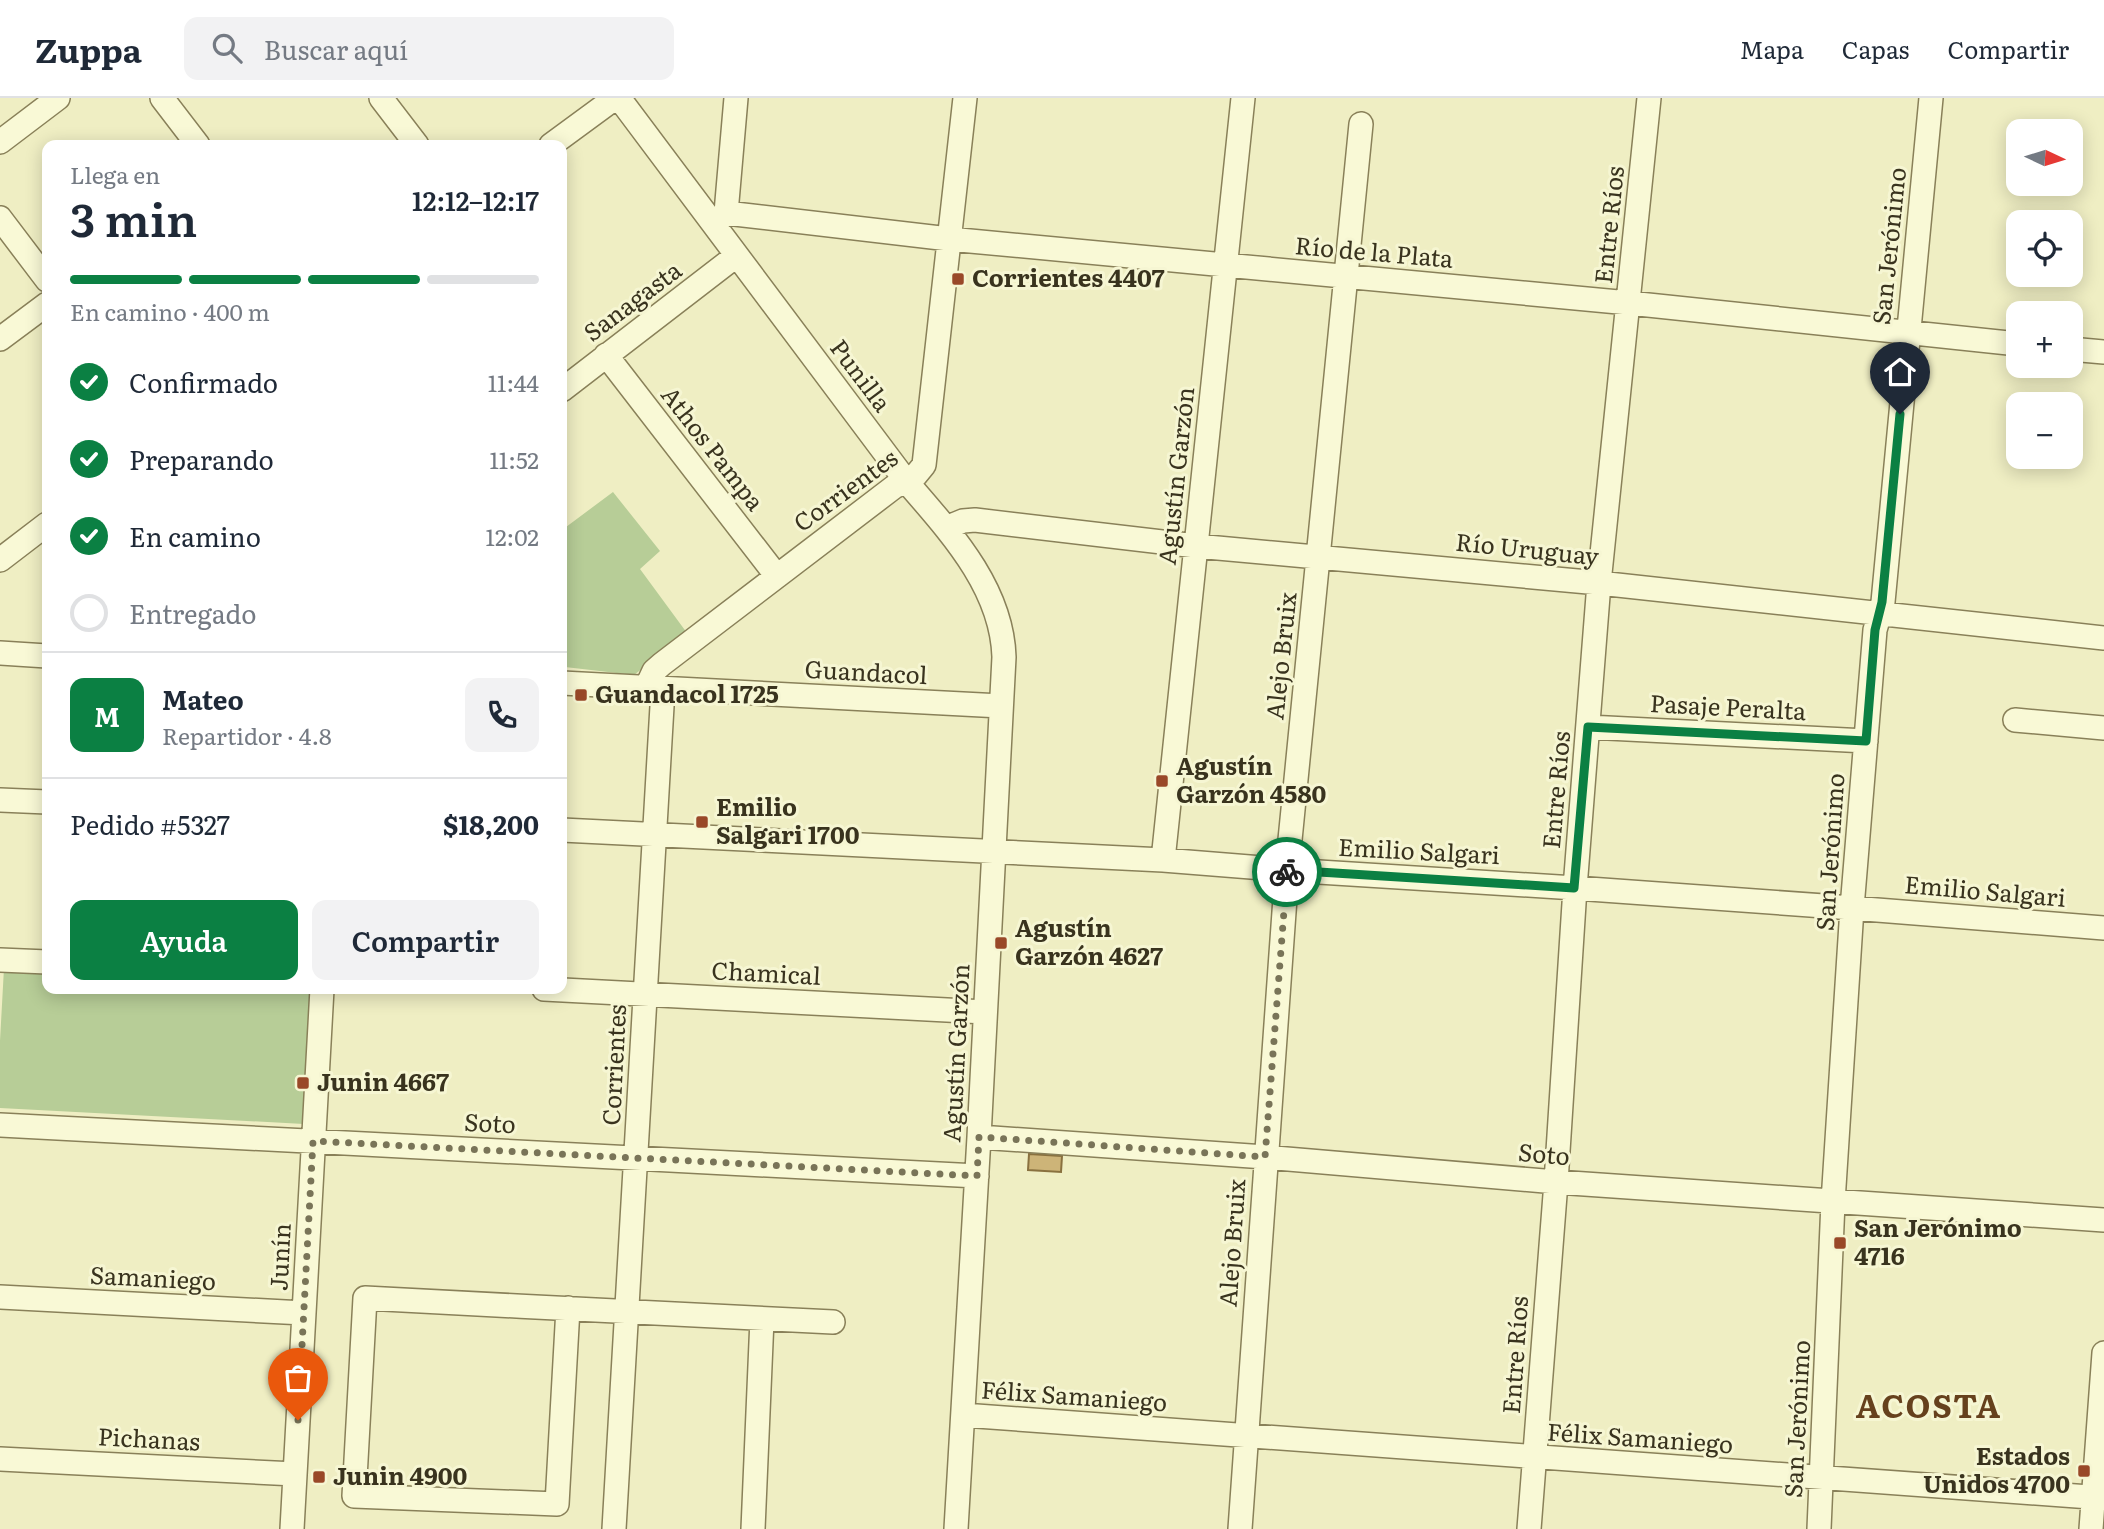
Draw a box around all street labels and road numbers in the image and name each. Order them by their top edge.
street label: Entre Ríos [1584,164,1631,285]
street label: San Jerónimo [1862,165,1913,326]
street label: Río de la Plata [1294,226,1455,275]
street label: Sanagasta [575,252,688,348]
street label: Punilla [823,331,901,418]
street label: Athos Pampa [654,378,774,517]
street label: Agustín Garzón [1148,385,1201,566]
street label: Corrientes [785,439,904,539]
street label: Río Uruguay [1454,523,1601,572]
street label: Alejo Bruix [1255,590,1304,721]
street label: Guandacol [804,650,928,691]
street label: Pasaje Peralta [1649,684,1807,727]
street label: Entre Ríos [1532,729,1577,850]
street label: San Jerónimo [1806,772,1851,932]
street label: Emilio Salgari [1337,828,1501,871]
street label: Emilio Salgari [1903,865,2067,914]
street label: Chamical [711,951,822,992]
street label: Agustín Garzón [932,963,977,1143]
street label: Corrientes [592,1003,633,1126]
street label: Soto [463,1103,517,1140]
street label: Soto [1517,1133,1571,1172]
street label: Alejo Bruix [1209,1177,1252,1308]
street label: Junín [259,1222,298,1292]
street label: Samaniego [89,1256,217,1297]
street label: Entre Ríos [1492,1295,1535,1415]
street label: San Jerónimo [1774,1339,1817,1499]
street label: Félix Samaniego [980,1371,1168,1418]
street label: Félix Samaniego [1546,1413,1734,1460]
street label: Pichanas [97,1417,201,1458]

